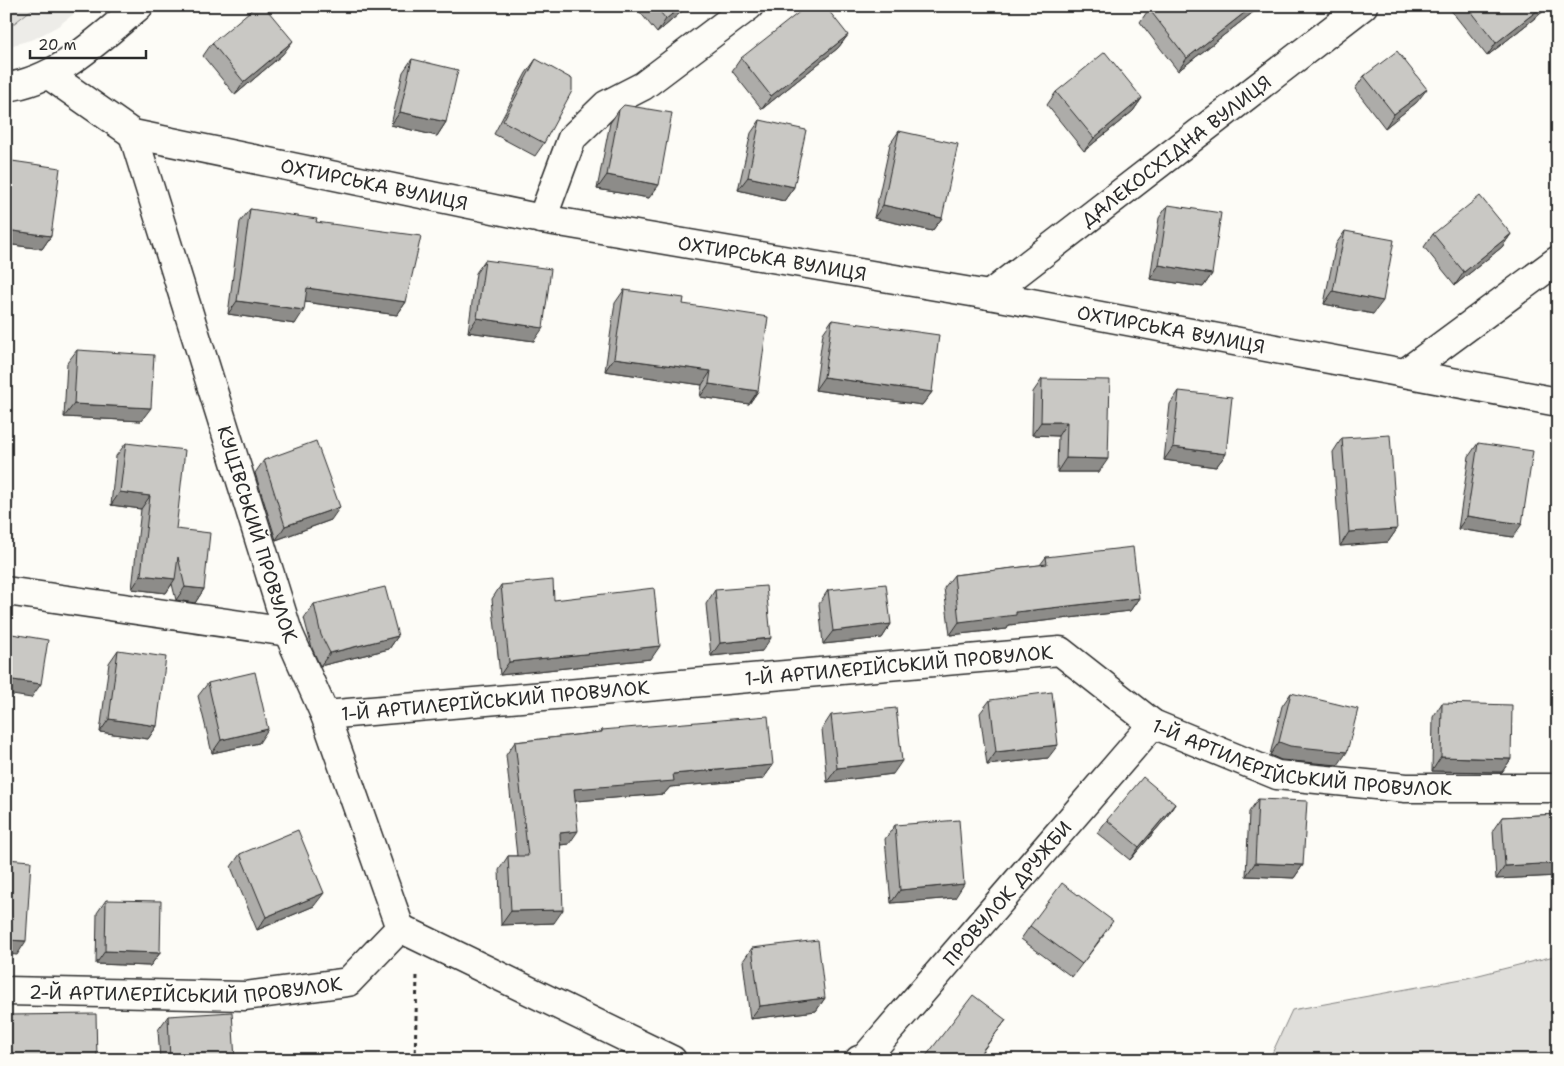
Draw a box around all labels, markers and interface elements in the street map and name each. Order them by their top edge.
scale bar [30,28,146,60]
text: 20 m [38,35,77,55]
street label: ДАЛЕКОСХІДНА ВУЛИЦЯ [1076,70,1276,233]
street label: ОХТИРСЬКА ВУЛИЦЯ [278,153,470,216]
street label: ОХТИРСЬКА ВУЛИЦЯ [676,230,868,287]
street label: ОХТИРСЬКА ВУЛИЦЯ [1075,300,1267,360]
street label: КУЦІВСЬКИЙ ПРОВУЛОК [211,423,303,647]
street label: 1-Й АРТИЛЕРІЙСЬКИЙ ПРОВУЛОК [744,640,1054,691]
street label: 1-Й АРТИЛЕРІЙСЬКИЙ ПРОВУЛОК [340,675,651,727]
street label: 1-Й АРТИЛЕРІЙСЬКИЙ ПРОВУЛОК [1148,713,1452,801]
street label: ПРОВУЛОК ДРУЖБИ [938,816,1077,971]
street label: 2-Й АРТИЛЕРІЙСЬКИЙ ПРОВУЛОК [29,971,344,1009]

